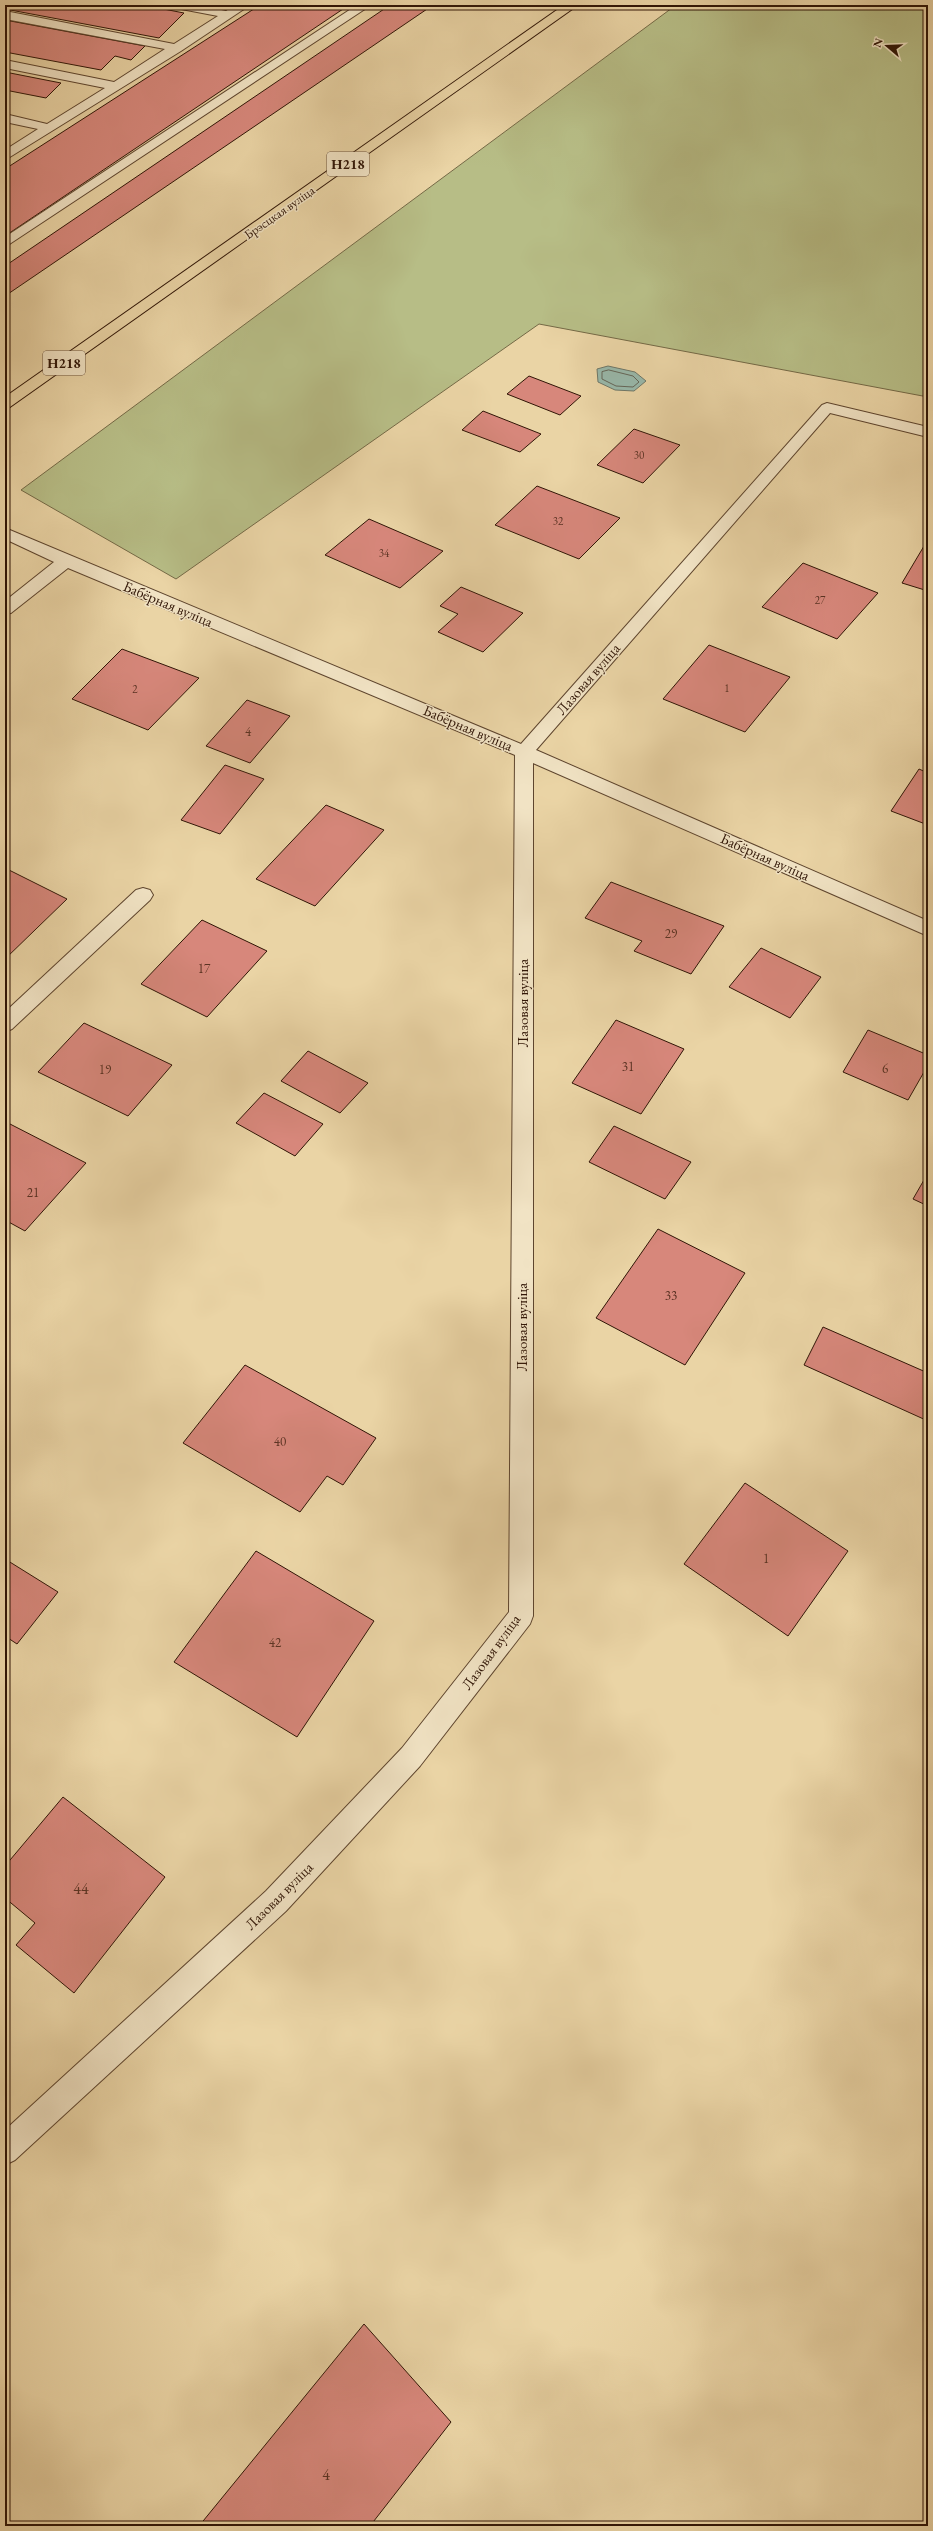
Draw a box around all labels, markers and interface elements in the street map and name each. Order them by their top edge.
north arrow [867,26,907,66]
text: N [869,36,886,49]
road number: Н218 [327,152,369,176]
street label: Брэсцкая вуліца [240,181,319,243]
road number: Н218 [43,351,85,375]
house number: 30 [634,448,644,462]
house number: 32 [553,514,564,528]
house number: 34 [379,546,390,560]
street label: Бабёрная вуліца [120,576,216,631]
house number: 27 [815,593,826,607]
street label: Лазовая вуліца [551,639,624,718]
house number: 1 [724,681,730,695]
house number: 2 [132,682,138,696]
street label: Бабёрная вуліца [420,700,516,755]
house number: 4 [245,723,252,740]
street label: Бабёрная вуліца [718,828,813,885]
house number: 29 [665,925,678,942]
street label: Лазовая вуліца [513,959,532,1047]
house number: 17 [198,960,211,977]
house number: 31 [622,1058,634,1075]
house number: 6 [882,1060,888,1077]
house number: 19 [99,1061,112,1078]
house number: 21 [27,1184,39,1201]
street label: Лазовая вуліца [512,1283,531,1371]
house number: 33 [665,1287,677,1304]
house number: 40 [274,1433,286,1450]
house number: 1 [763,1550,769,1567]
street label: Лазовая вуліца [457,1610,524,1693]
house number: 42 [269,1634,282,1651]
street label: Лазовая вуліца [241,1858,317,1934]
house number: 44 [73,1878,89,1899]
house number: 4 [322,2464,330,2485]

